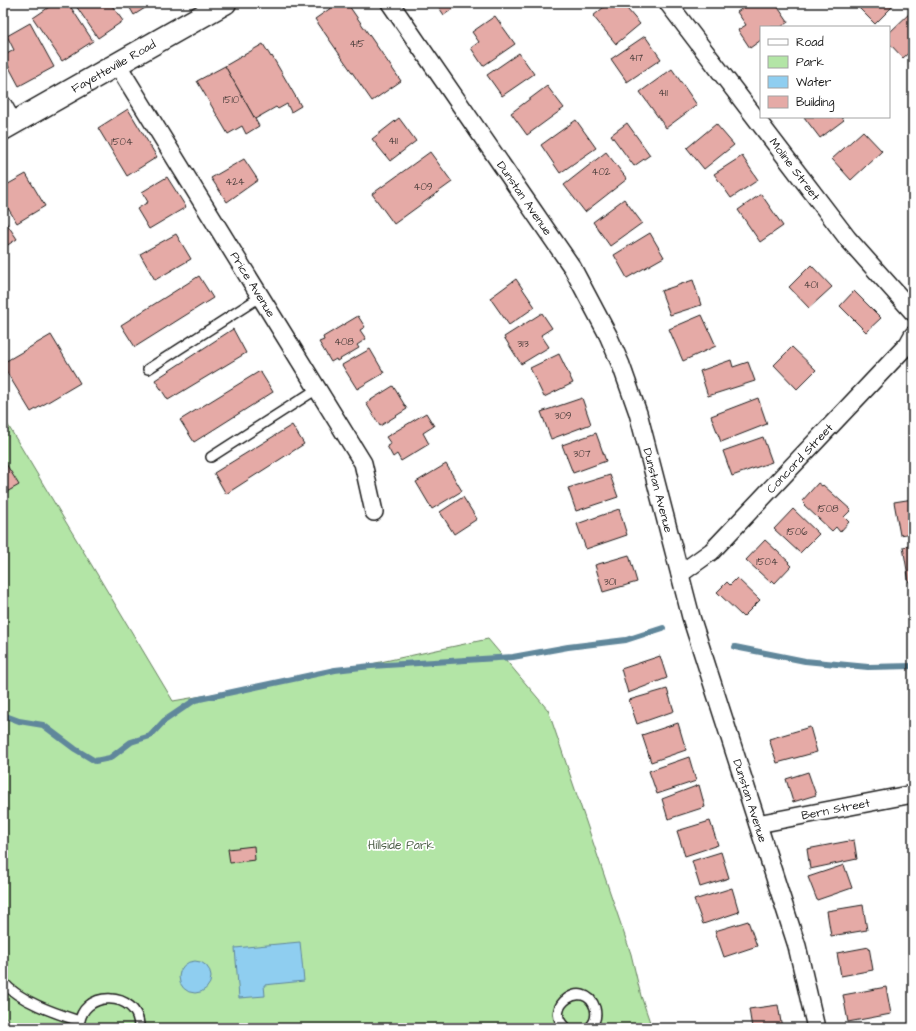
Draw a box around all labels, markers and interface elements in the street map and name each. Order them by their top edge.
legend [760,26,890,118]
text: Road [796,34,824,51]
street label: Fayetteville Road [68,36,159,97]
house number: 415 [349,37,365,51]
house number: 417 [629,51,643,65]
text: Park [796,54,824,71]
text: Water [796,74,832,91]
house number: 411 [658,86,668,100]
house number: 1510 [223,93,239,107]
text: Building [796,94,834,112]
house number: 411 [388,134,398,148]
house number: 1504 [111,135,133,149]
street label: Moline Street [765,135,824,204]
street label: Dunstan Avenue [493,158,556,239]
house number: 402 [592,165,611,179]
house number: 424 [225,175,245,189]
house number: 409 [414,180,433,194]
street label: Price Avenue [226,249,279,321]
house number: 401 [804,278,819,292]
house number: 408 [334,335,354,349]
house number: 313 [517,337,529,351]
house number: 309 [554,409,572,423]
street label: Concord Street [763,420,837,497]
street label: Dunstan Avenue [638,446,677,535]
house number: 307 [573,447,591,461]
house number: 1508 [817,502,839,516]
house number: 1506 [787,525,808,539]
house number: 1504 [756,555,778,569]
house number: 301 [604,575,617,589]
street label: Dunstan Avenue [728,757,771,845]
street label: Bern Street [800,795,872,824]
park label: Hillside Park [368,837,435,854]

